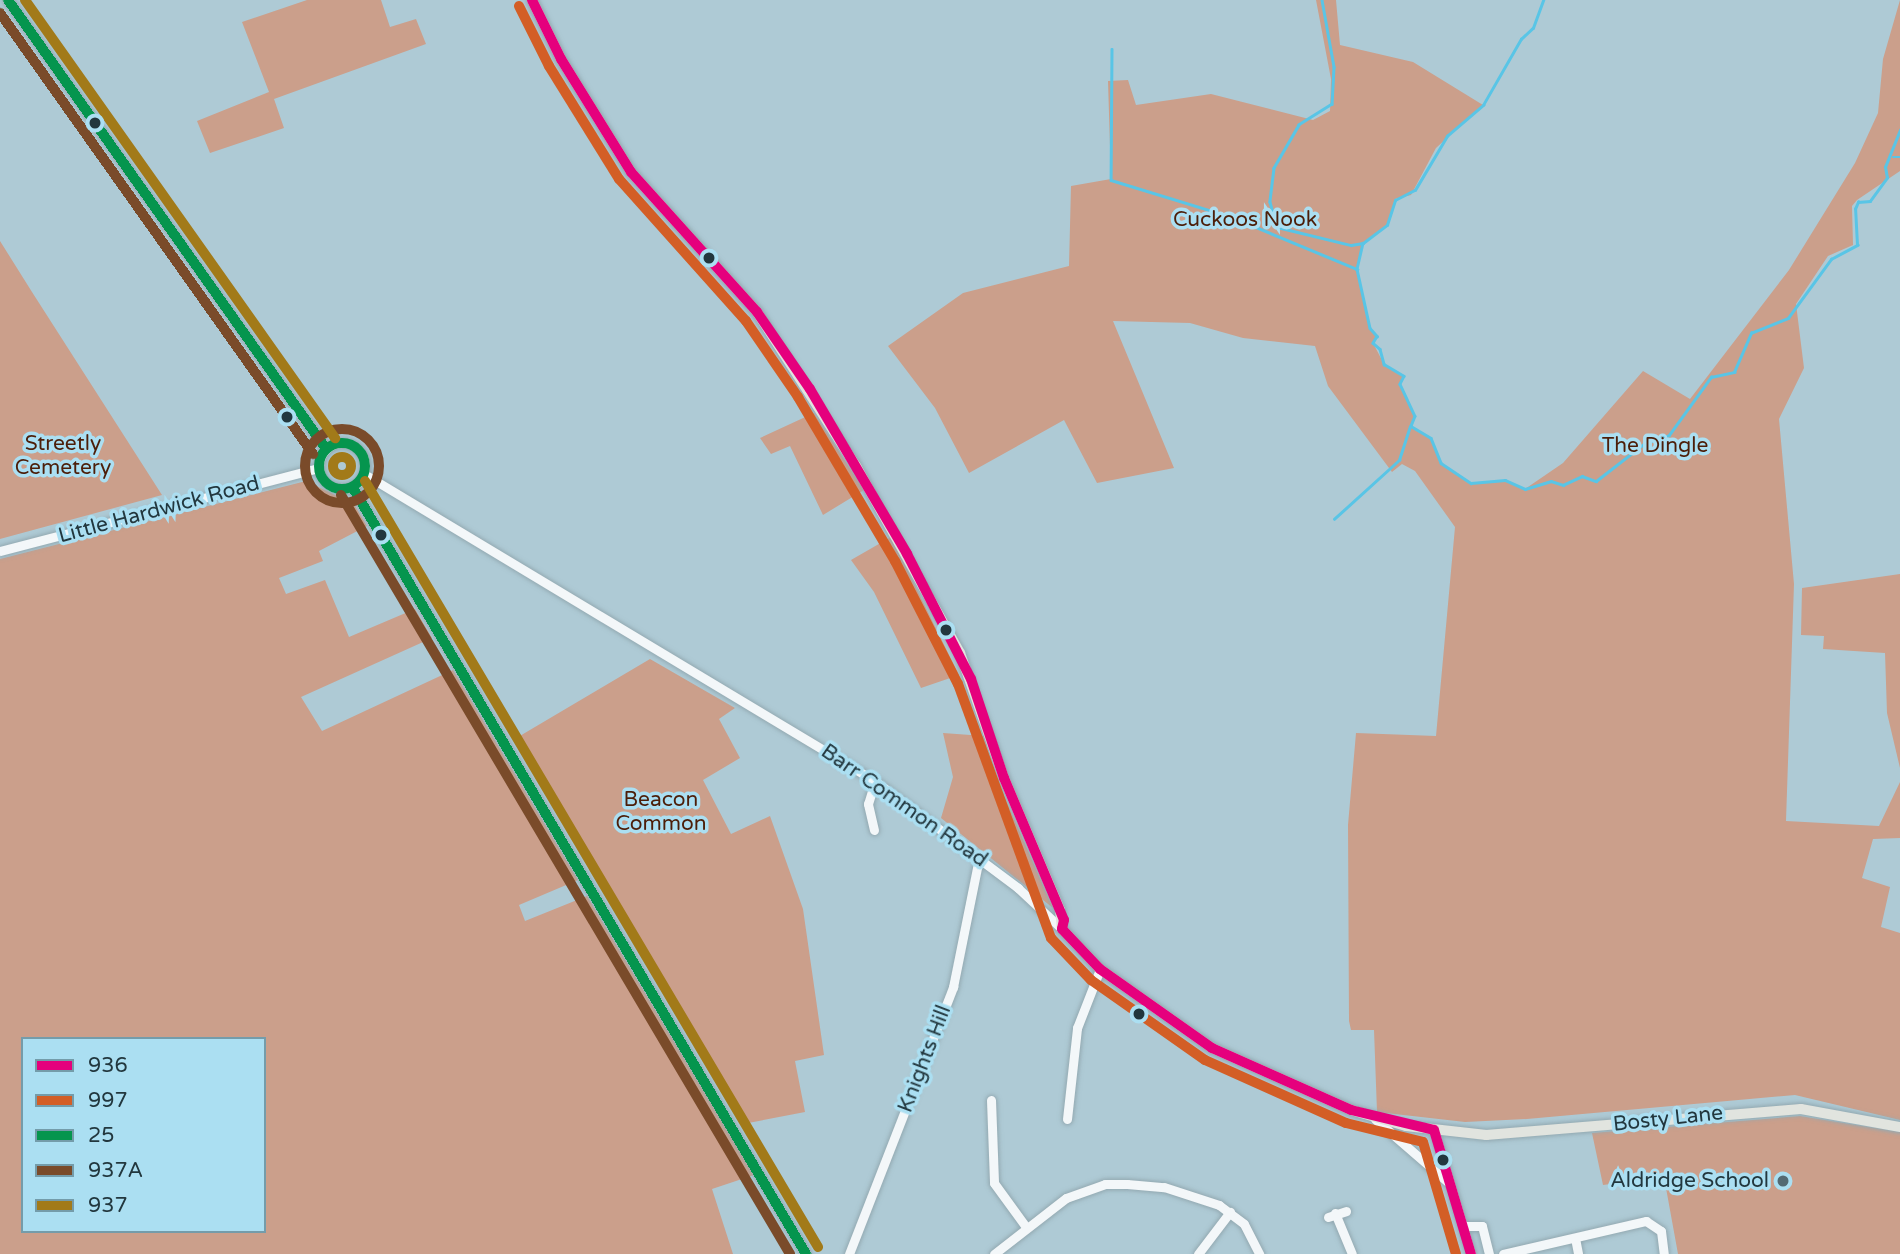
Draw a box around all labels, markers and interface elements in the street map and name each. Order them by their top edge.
unlabelled marker [88,116,102,130]
park label: Cuckoos Nook [1173,207,1317,233]
unlabelled marker [702,251,716,265]
unlabelled marker [280,410,294,424]
park label: Streetly Cemetery [15,431,111,481]
park label: The Dingle [1602,433,1708,459]
street label: Little Hardwick Road [56,471,262,549]
unlabelled marker [374,528,388,542]
unlabelled marker [939,623,953,637]
street label: Barr Common Road [816,739,992,873]
park label: Beacon Common [615,787,707,837]
street label: Knights Hill [893,1002,957,1116]
unlabelled marker [1132,1007,1146,1021]
legend [21,1037,266,1233]
text: 936 [88,1053,128,1078]
text: 997 [88,1088,128,1113]
street label: Bosty Lane [1612,1101,1724,1137]
text: 25 [88,1123,114,1148]
unlabelled marker [1436,1153,1450,1167]
text: 937A [88,1158,143,1183]
place label: Aldridge School [1610,1168,1769,1194]
marker: Aldridge School [1775,1173,1791,1189]
text: 937 [88,1193,128,1218]

